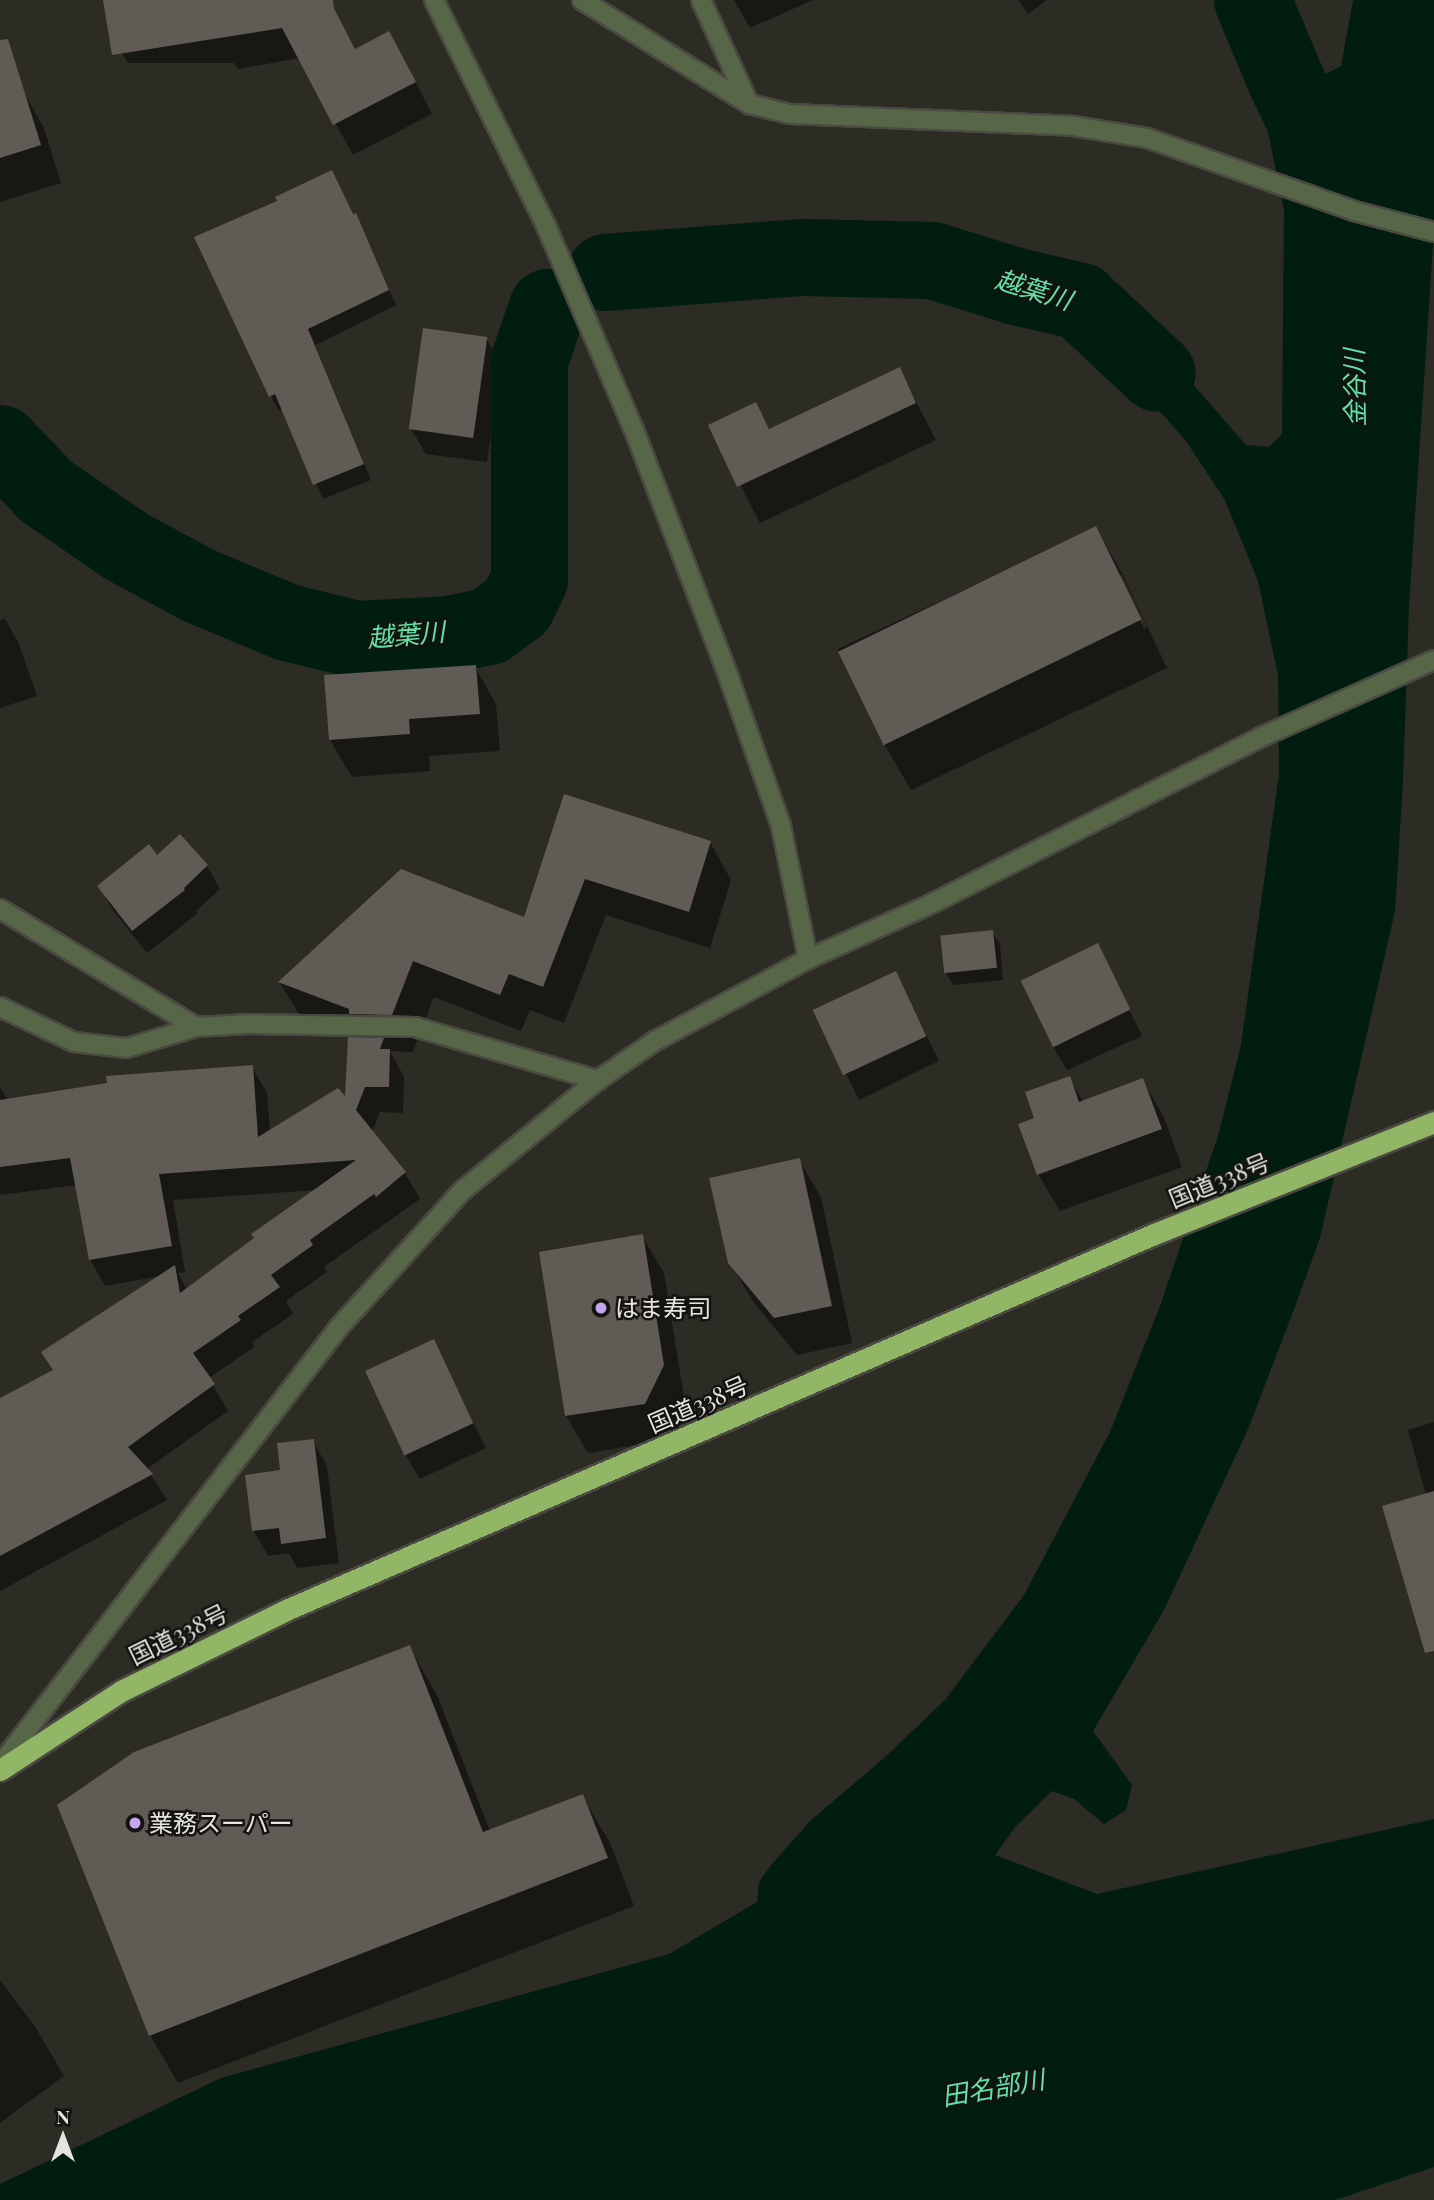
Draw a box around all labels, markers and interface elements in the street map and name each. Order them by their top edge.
water label: 越葉川 [992,263,1076,315]
water label: 金谷川 [1338,349,1370,427]
water label: 越葉川 [366,615,446,653]
street label: 国道338号 [1164,1147,1274,1213]
place label: はま寿司 [615,1294,711,1322]
marker: はま寿司 [593,1300,609,1316]
street label: 国道338号 [644,1370,752,1438]
street label: 国道338号 [124,1598,232,1670]
place label: 業務スーパー [149,1809,293,1837]
marker: 業務スーパー [127,1815,143,1831]
water label: 田名部川 [939,2063,1047,2111]
north arrow [28,2102,98,2172]
text: N [56,2103,70,2129]

